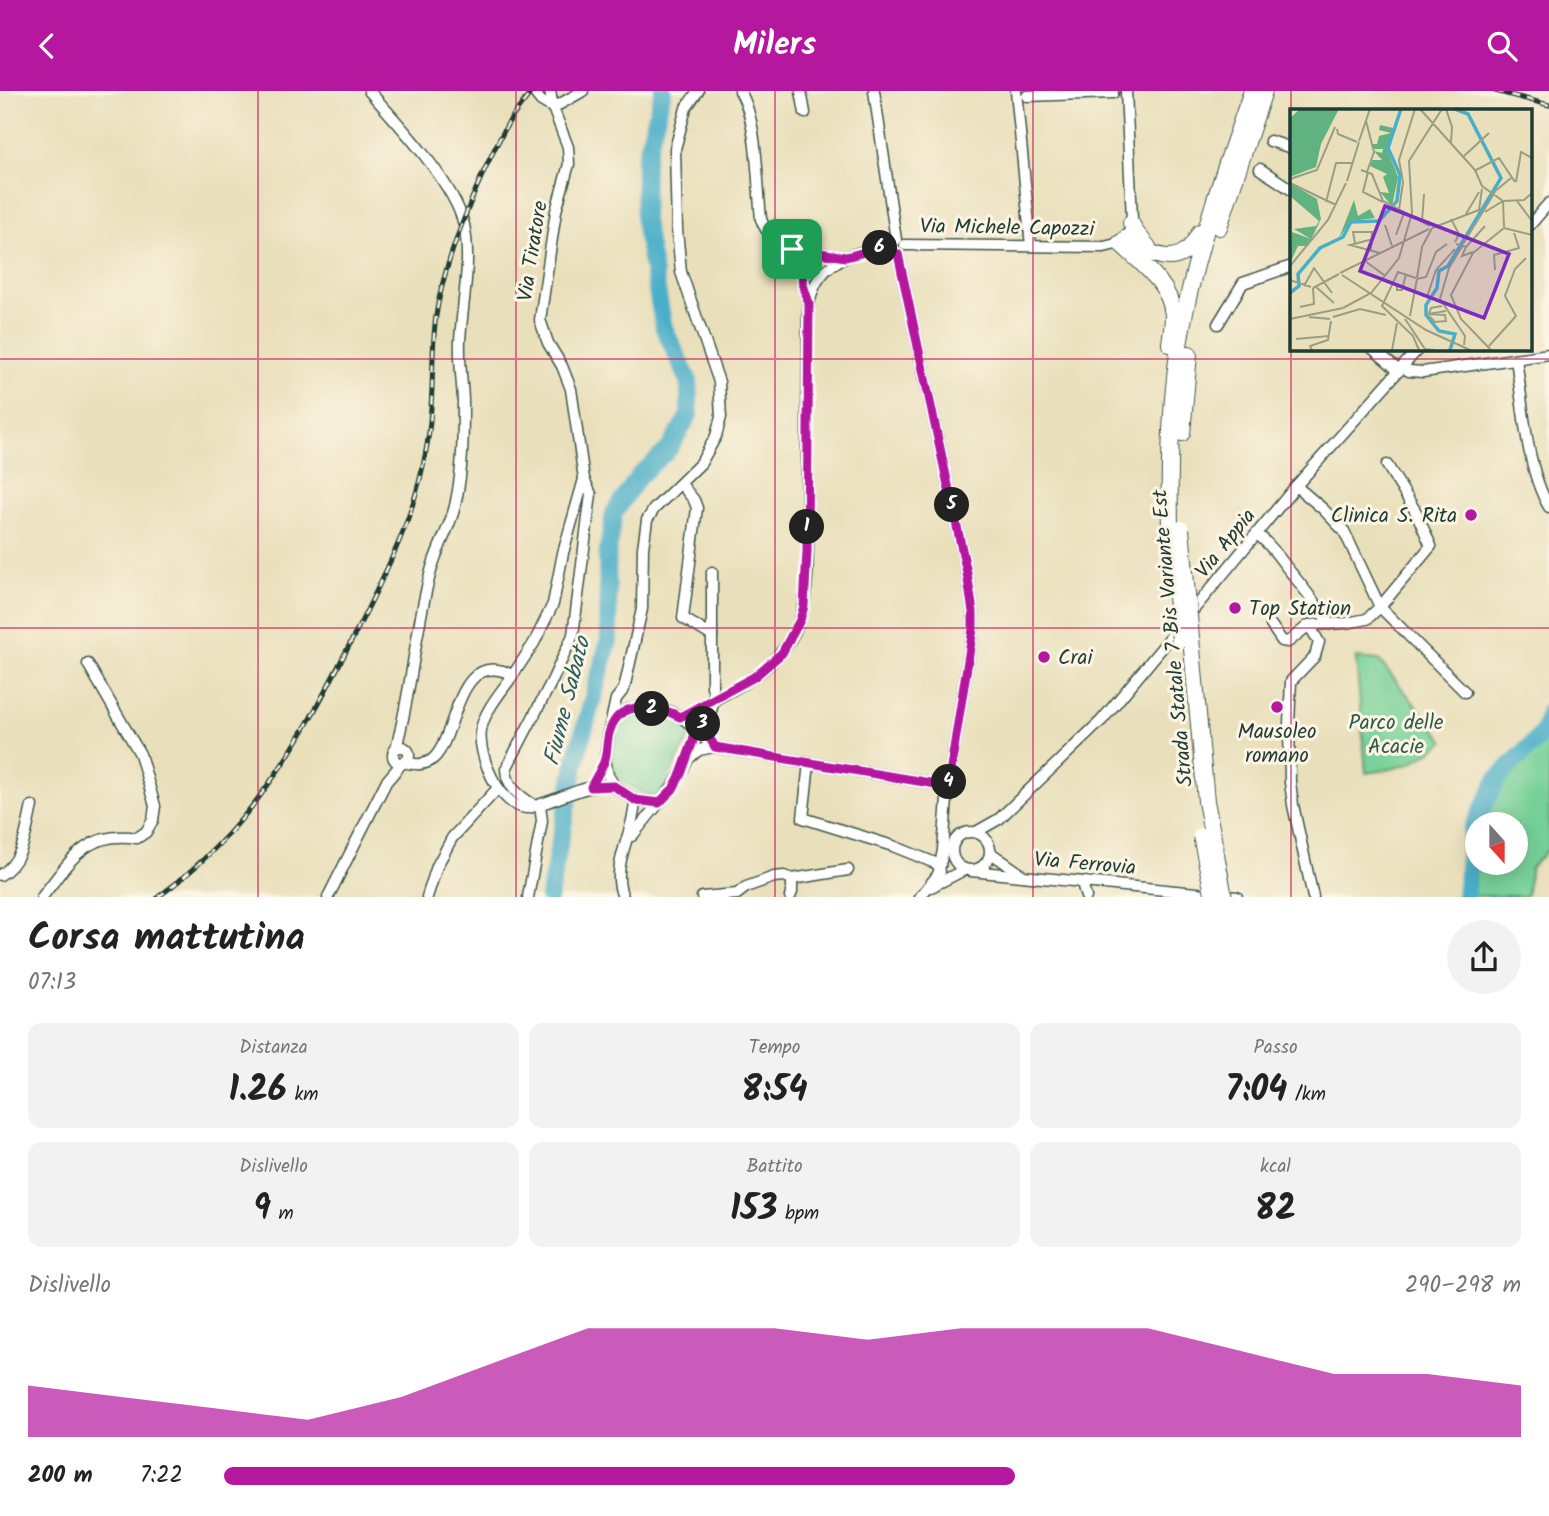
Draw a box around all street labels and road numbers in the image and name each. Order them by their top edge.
street label: Via Tiratore [509,198,558,304]
street label: Via Michele Capozzi [919,210,1096,247]
street label: Strada Statale 7 Bis Variante Est [1144,487,1203,788]
street label: Via Appia [1187,502,1265,586]
street label: Via Ferrovia [1033,844,1137,885]

